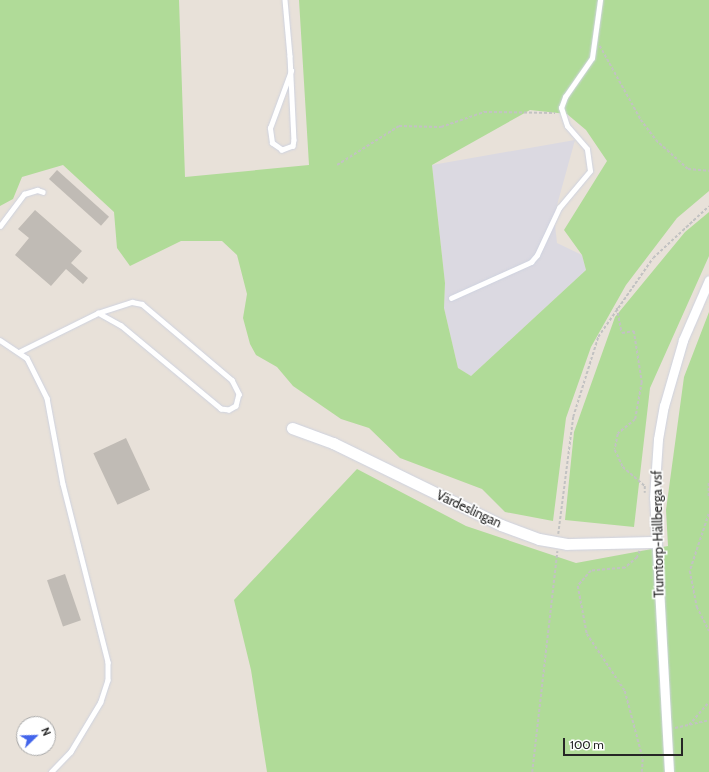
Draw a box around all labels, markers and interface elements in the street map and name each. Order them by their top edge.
street label: Trumtorp-Hällberga vsf [649,470,667,598]
street label: Värdeslingan [434,487,504,531]
north arrow [16,716,56,756]
text: N [38,725,54,738]
scale bar [565,730,685,756]
text: 100 m [570,737,604,752]

